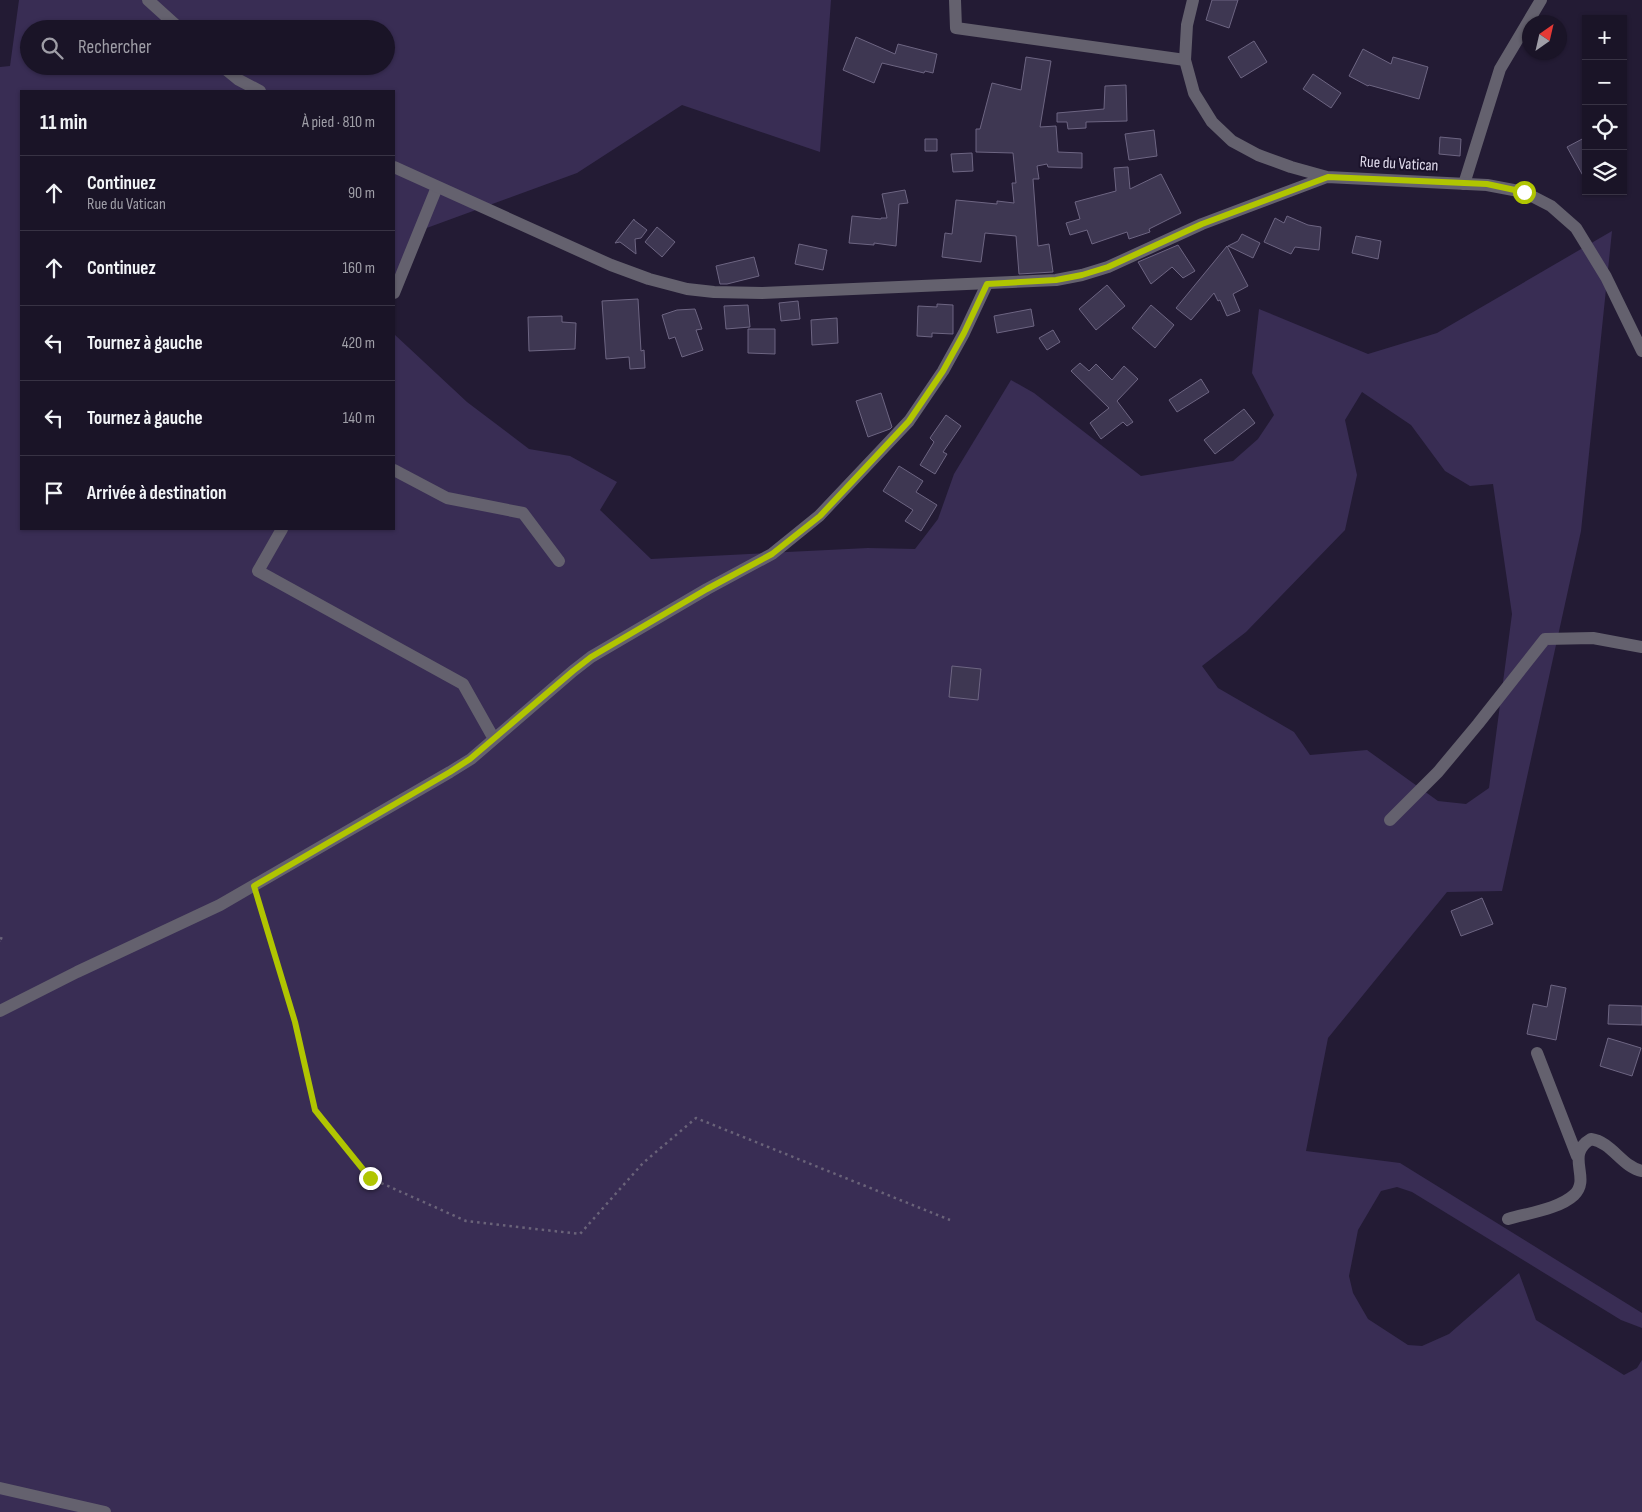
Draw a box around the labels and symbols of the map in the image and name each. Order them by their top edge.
north arrow [1522,15,1567,60]
street label: Rue du Vatican [1359,152,1439,176]
route start [1513,181,1536,204]
route end [359,1167,382,1190]

